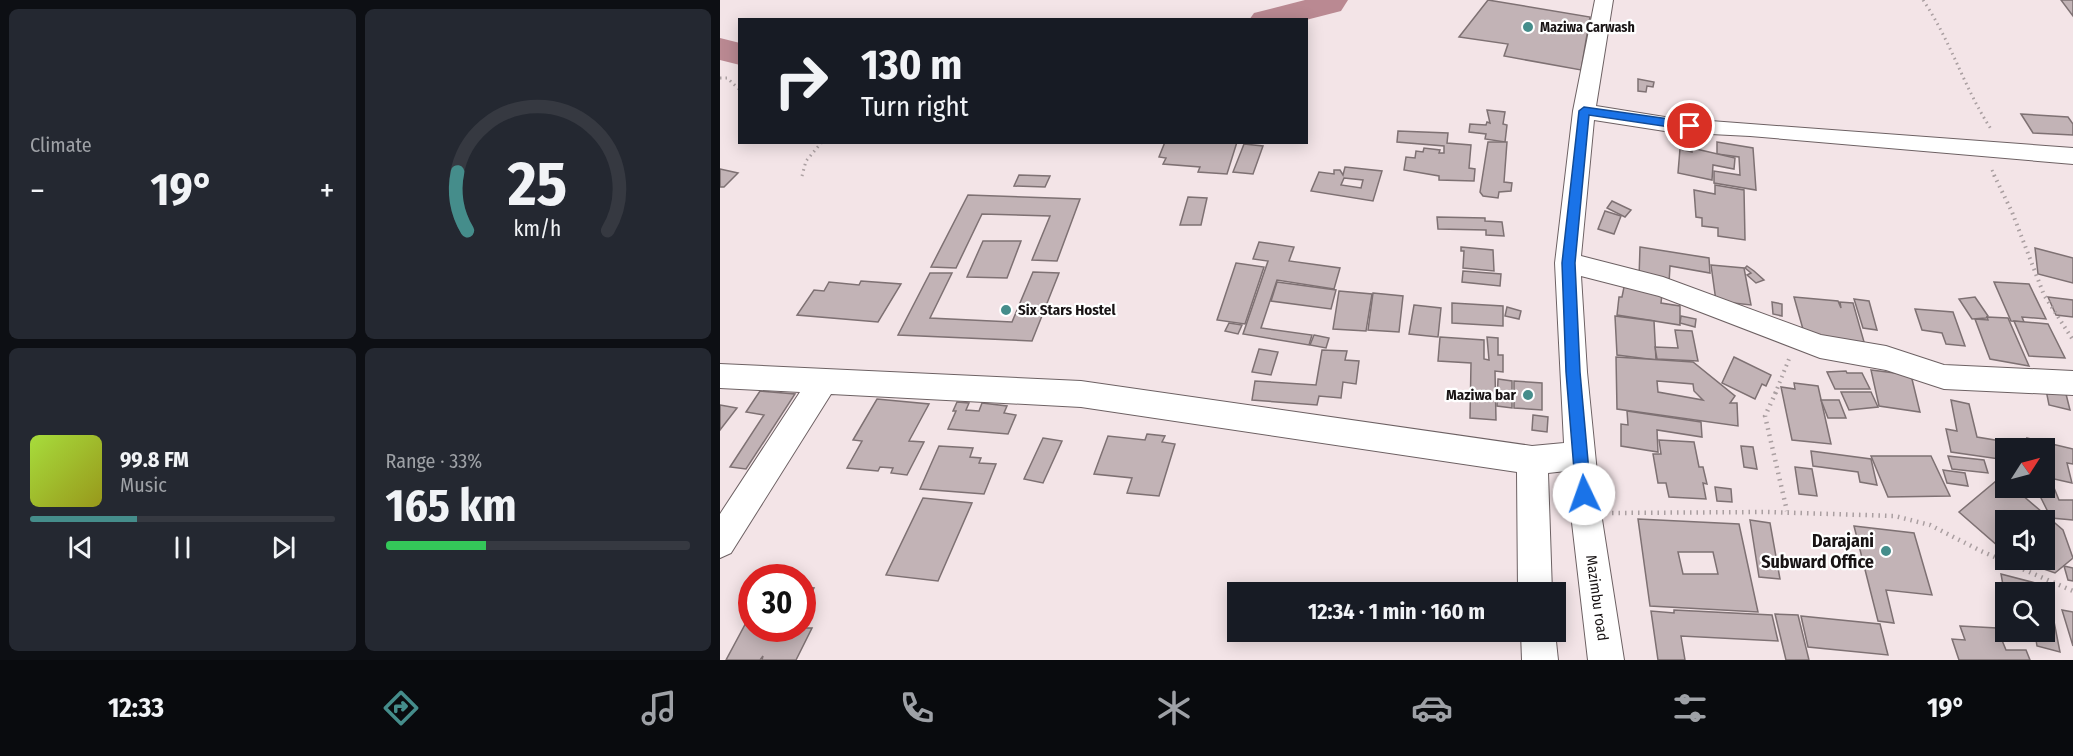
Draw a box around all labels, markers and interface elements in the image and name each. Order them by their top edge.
place label: Maziwa Carwash [1540,19,1635,36]
marker: Maziwa Carwash [1521,20,1535,34]
text: 130 m [861,40,962,90]
icon: right [762,42,840,120]
text: Turn right [861,91,969,123]
pin [1664,100,1715,151]
icon: arrive [1673,109,1706,142]
text: Climate [30,133,92,157]
text: 25 [507,147,568,222]
text: 19° [150,163,214,217]
text: − [30,171,45,211]
text: + [319,171,334,211]
text: km/h [514,216,562,242]
place label: Six Stars Hostel [1018,301,1116,319]
marker: Six Stars Hostel [999,303,1013,317]
place label: Maziwa bar [1446,386,1516,404]
marker: Maziwa bar [1521,388,1535,402]
north arrow [1995,438,2055,498]
map controls [1995,438,2055,642]
text: 99.8 FM [120,446,189,473]
text: Range · 33% [386,449,482,473]
position arrow [1552,462,1616,526]
text: Music [120,473,167,497]
text: 165 km [386,479,517,533]
button: sound [1995,510,2055,570]
place label: Darajani Subward Office [1761,530,1874,573]
icon: previous [64,531,97,564]
icon: pause [166,531,199,564]
icon: next [267,531,300,564]
marker: Darajani Subward Office [1879,544,1893,558]
street label: Mazimbu road [1582,554,1612,642]
speed limit sign: 30 [738,564,816,642]
button: search [1995,582,2055,642]
text: 12:34 · 1 min · 160 m [1308,598,1485,625]
icon: directions [380,687,422,729]
icon: music [638,687,680,729]
icon: phone [896,687,938,729]
icon: climate [1153,687,1195,729]
icon: car [1411,687,1453,729]
icon: filters [1669,687,1711,729]
text: 12:33 [108,692,164,724]
text: 19° [1927,692,1965,724]

